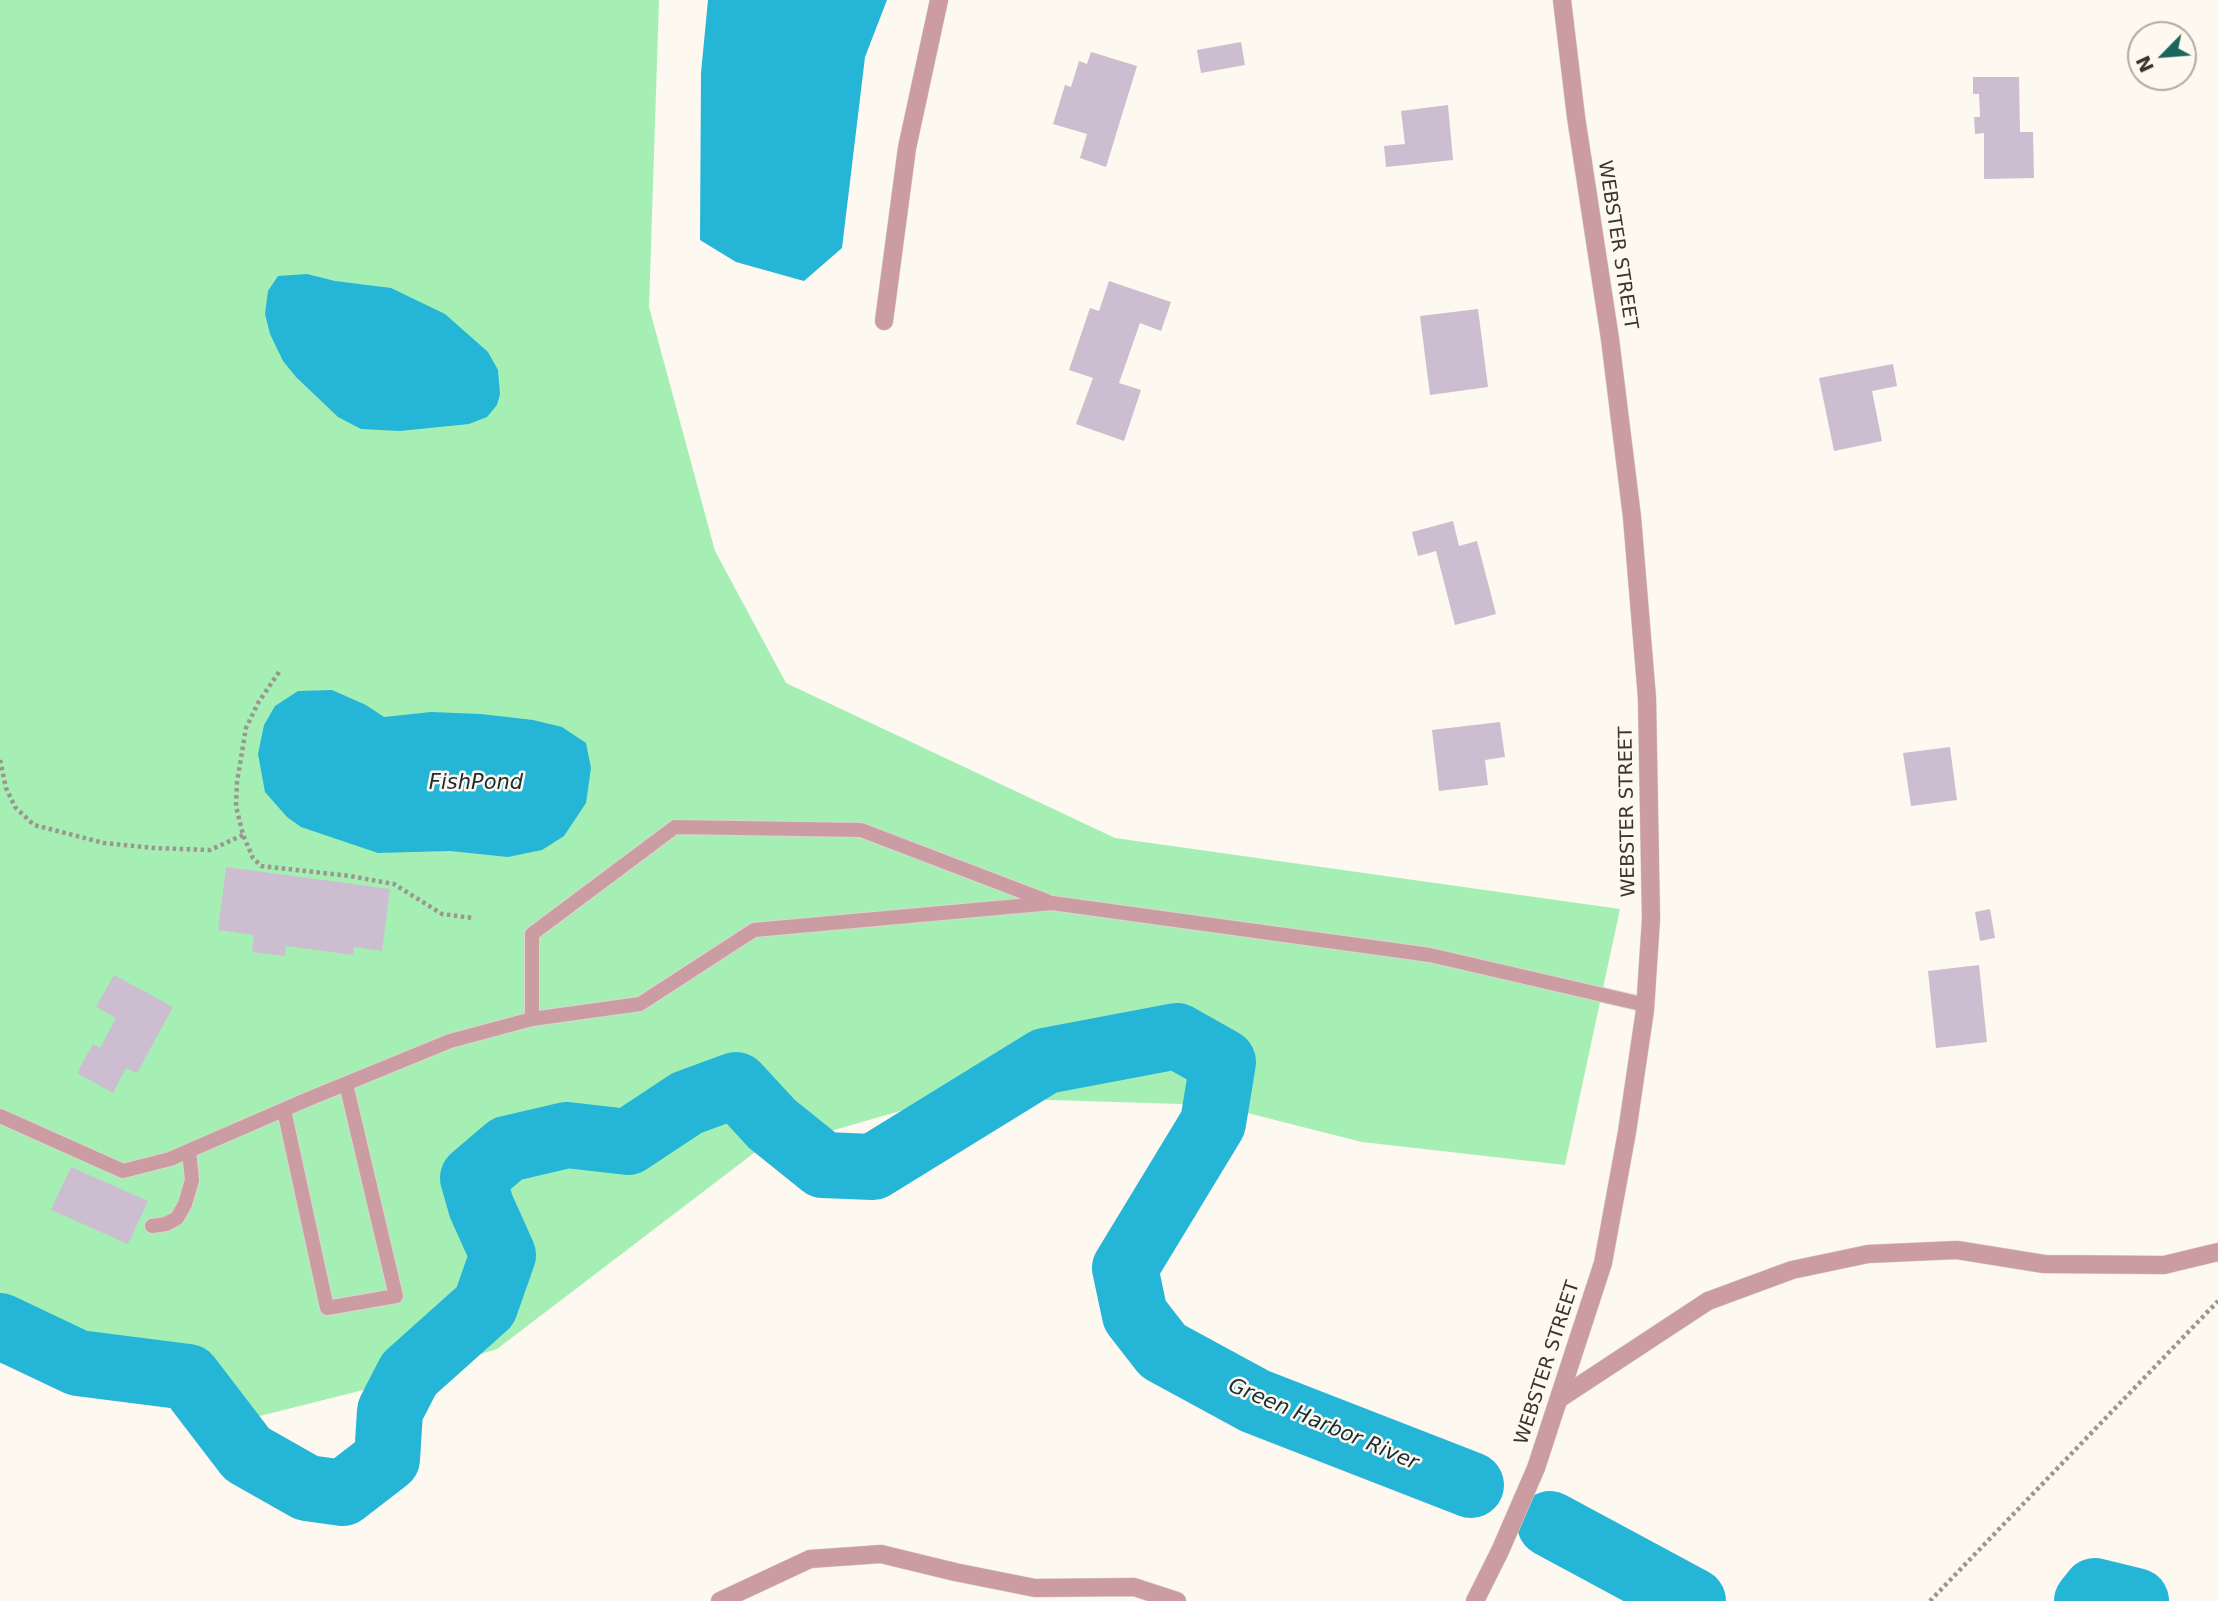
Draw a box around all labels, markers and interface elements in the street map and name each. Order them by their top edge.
north arrow [2127,21,2197,91]
text: N [2131,52,2158,76]
street label: WEBSTER STREET [1592,159,1642,331]
street label: WEBSTER STREET [1615,726,1641,898]
water label: FishPond [429,771,523,797]
street label: WEBSTER STREET [1511,1278,1585,1448]
water label: Green Harbor River [1224,1374,1422,1476]

